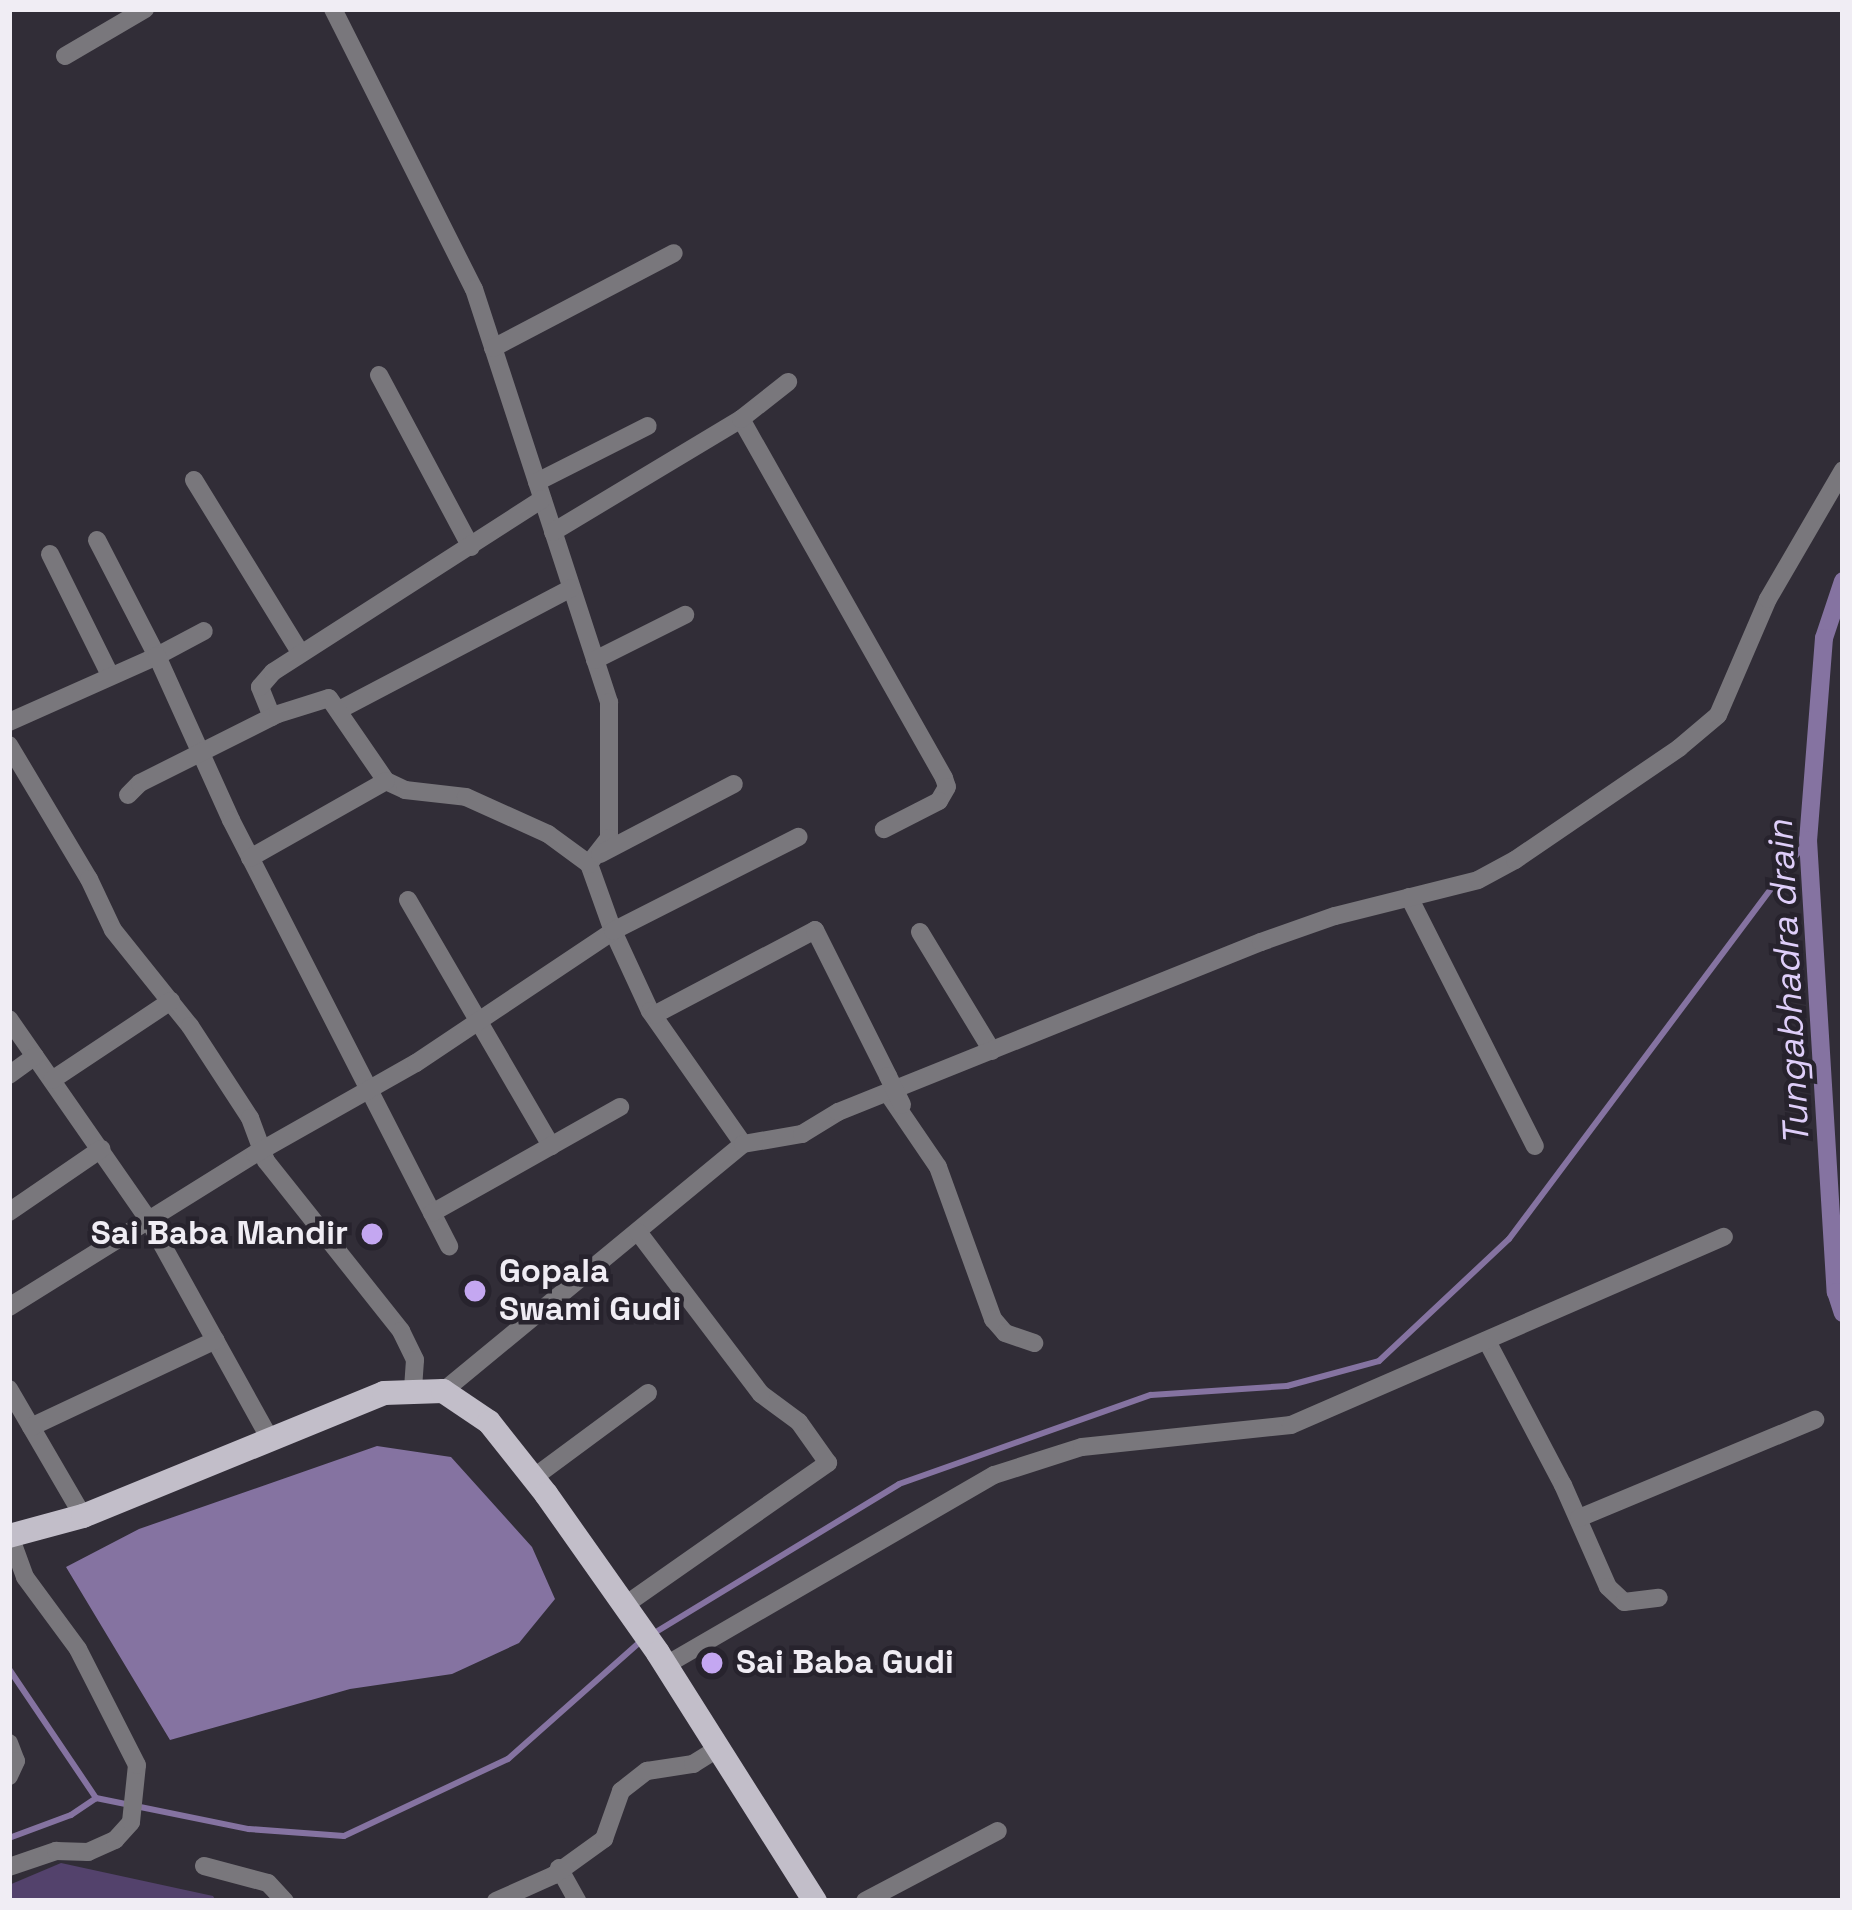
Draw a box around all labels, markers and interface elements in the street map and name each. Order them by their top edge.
water label: Tungabhadra drain [1759,819,1819,1147]
place label: Sai Baba Mandir [91,1214,348,1254]
marker: Sai Baba Mandir [359,1221,385,1247]
place label: Gopala Swami Gudi [499,1252,681,1330]
marker: Gopala Swami Gudi [462,1278,488,1304]
place label: Sai Baba Gudi [736,1643,954,1683]
marker: Sai Baba Gudi [699,1650,725,1676]

